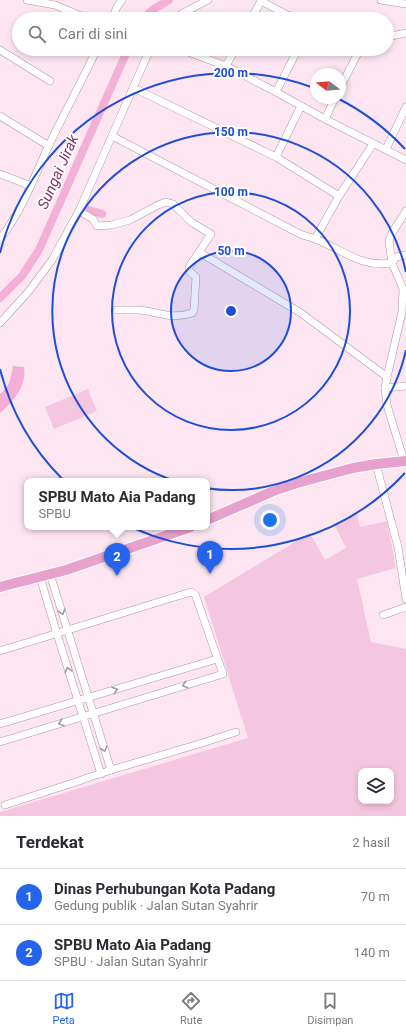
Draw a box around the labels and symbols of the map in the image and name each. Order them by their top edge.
text: 200 m [214,66,248,80]
north arrow [310,68,346,104]
text: 150 m [214,125,248,139]
water label: Sungai Jirak [34,131,83,212]
text: 100 m [214,185,248,199]
text: 50 m [217,244,245,258]
centre of rings [224,304,238,318]
your location [260,510,280,530]
pin: 1 [197,541,223,574]
pin: 2 [104,543,130,576]
one-way arrow [57,608,66,615]
one-way arrow [64,667,73,674]
one-way arrow [182,680,189,689]
one-way arrow [111,686,118,695]
one-way arrow [58,718,65,727]
one-way arrow [100,745,108,752]

